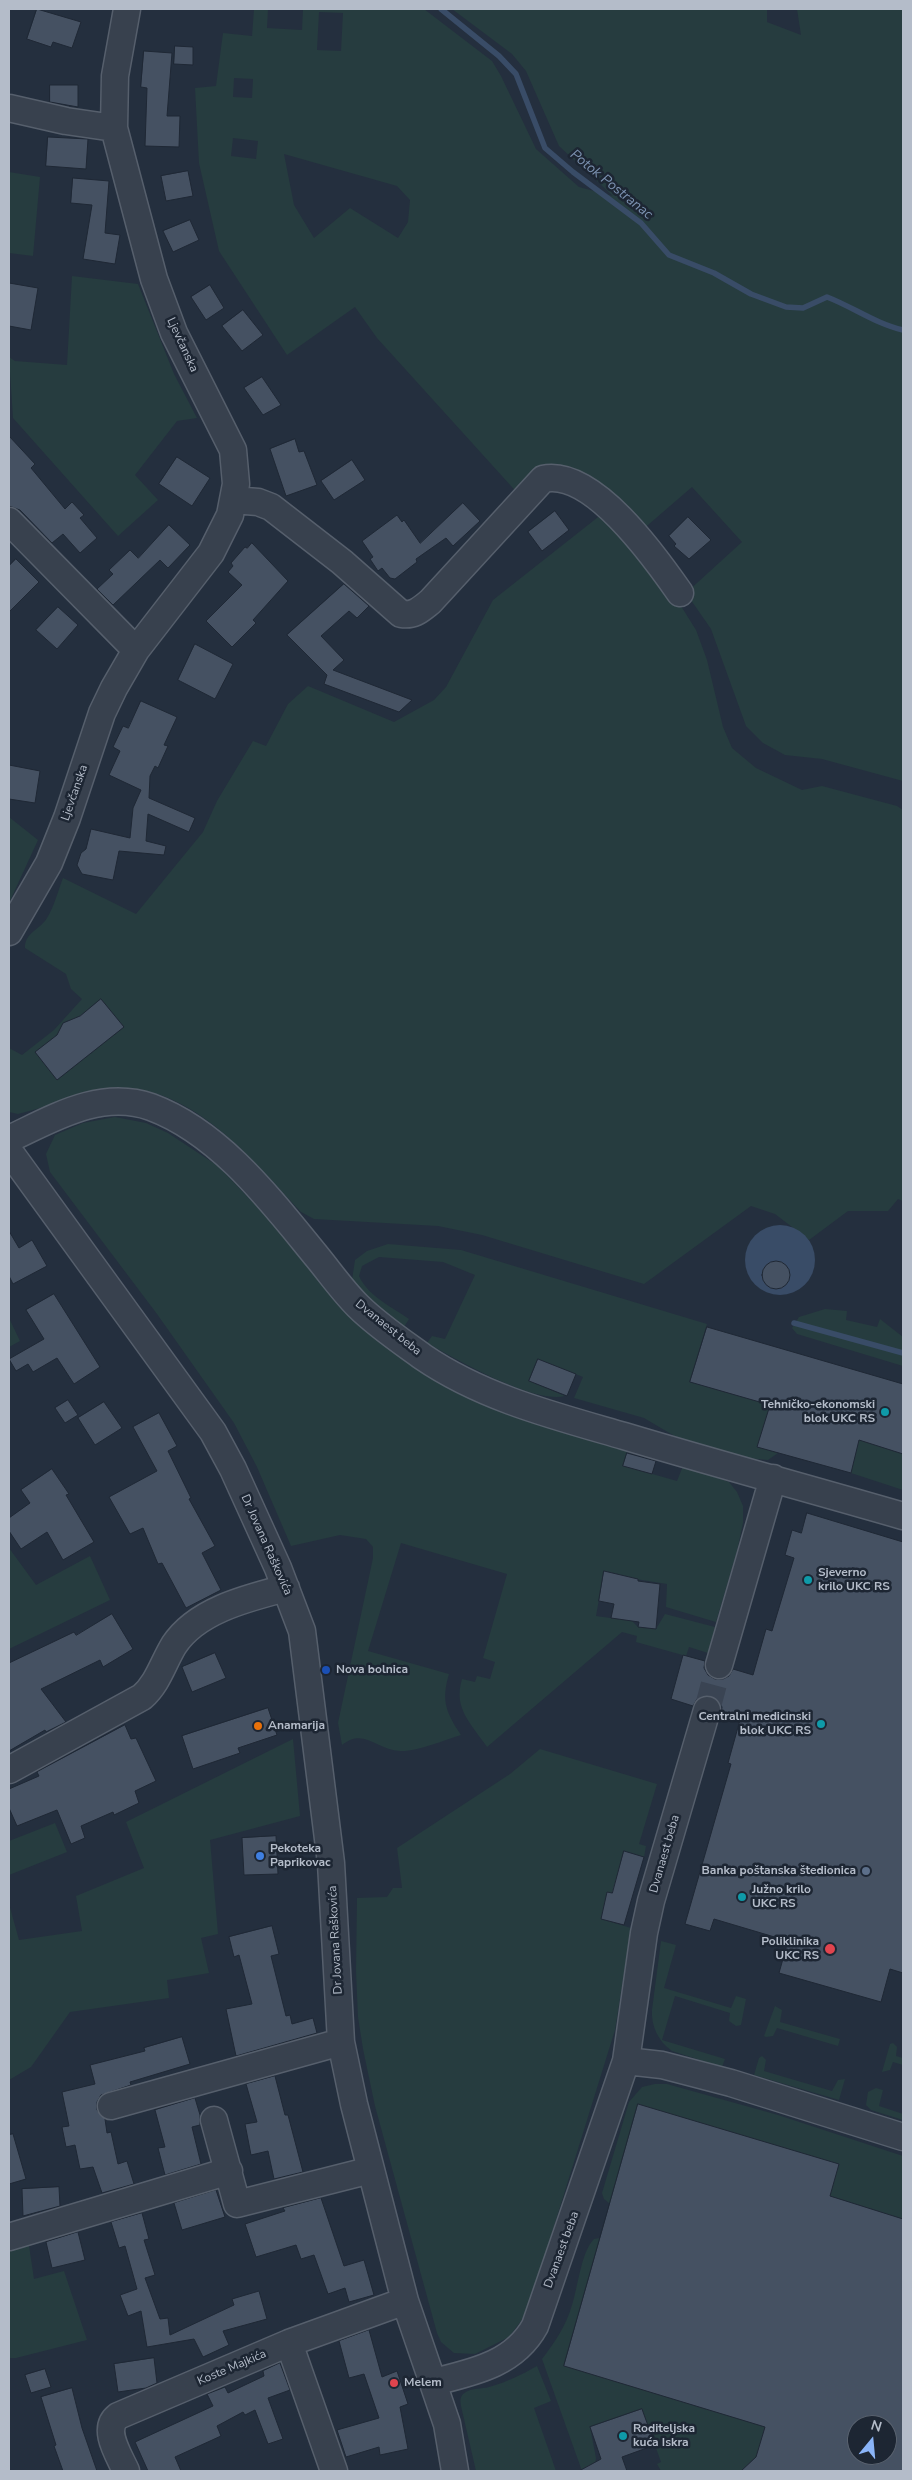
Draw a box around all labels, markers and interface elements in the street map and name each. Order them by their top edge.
water label: Potok Postranac [566,147,656,223]
street label: Ljevčanska [163,315,201,375]
street label: Ljevčanska [59,763,91,823]
street label: Dvanaest beba [352,1297,424,1359]
place label: Tehničko-ekonomski blok UKC RS [761,1398,875,1426]
marker: Tehničko-ekonomski blok UKC RS [879,1406,891,1418]
street label: Dr Jovana Raškovića [237,1492,295,1598]
place label: Sjeverno krilo UKC RS [818,1566,890,1594]
marker: Sjeverno krilo UKC RS [802,1574,814,1586]
place label: Nova bolnica [336,1663,408,1677]
marker: Nova bolnica [320,1664,332,1676]
place label: Centralni medicinski blok UKC RS [698,1710,811,1738]
marker: Centralni medicinski blok UKC RS [815,1718,827,1730]
place label: Anamarija [268,1719,325,1733]
marker: Anamarija [252,1720,264,1732]
street label: Dvanaest beba [647,1813,683,1895]
place label: Pekoteka Paprikovac [270,1842,331,1870]
marker: Pekoteka Paprikovac [254,1850,266,1862]
place label: Banka poštanska štedionica [702,1864,856,1878]
marker: Banka poštanska štedionica [860,1865,872,1877]
place label: Južno krilo UKC RS [752,1883,811,1911]
street label: Dr Jovana Raškovića [326,1885,346,1995]
marker: Južno krilo UKC RS [736,1891,748,1903]
place label: Poliklinika UKC RS [761,1935,819,1963]
marker: Poliklinika UKC RS [823,1942,837,1956]
street label: Dvanaest beba [541,2210,583,2290]
street label: Koste Majkića [195,2347,269,2389]
place label: Melem [404,2376,442,2390]
marker: Melem [388,2377,400,2389]
north arrow [847,2415,897,2465]
text: N [868,2416,884,2437]
place label: Roditeljska kuća Iskra [633,2422,695,2450]
marker: Roditeljska kuća Iskra [617,2430,629,2442]

